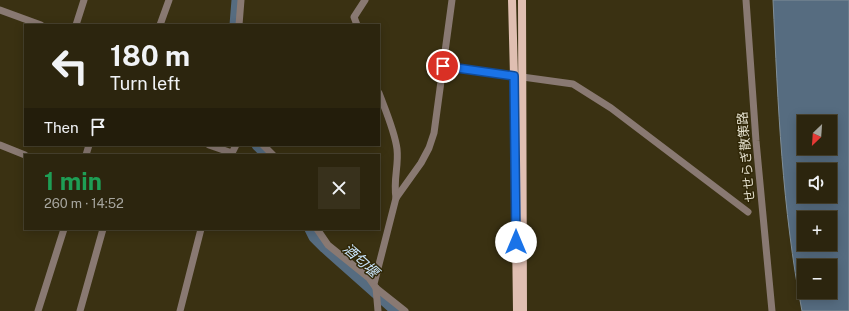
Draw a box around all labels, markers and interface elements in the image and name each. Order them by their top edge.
text: 180 m [110,39,190,72]
icon: left [44,40,96,92]
pin [426,49,460,83]
icon: arrive [432,55,454,77]
text: Turn left [110,73,180,94]
street label: せせらぎ散策路 [735,111,757,203]
north arrow [797,115,837,155]
map controls [797,115,837,299]
icon: arrive [87,116,109,138]
text: Then [44,119,79,136]
button: sound [797,163,837,203]
text: 1 min [44,167,102,195]
button: close [318,167,360,209]
text: 260 m · 14:52 [44,196,124,211]
button: + [797,211,837,251]
position arrow [495,221,537,263]
water label: 酒匂堰 [340,240,384,282]
button: − [797,259,837,299]

